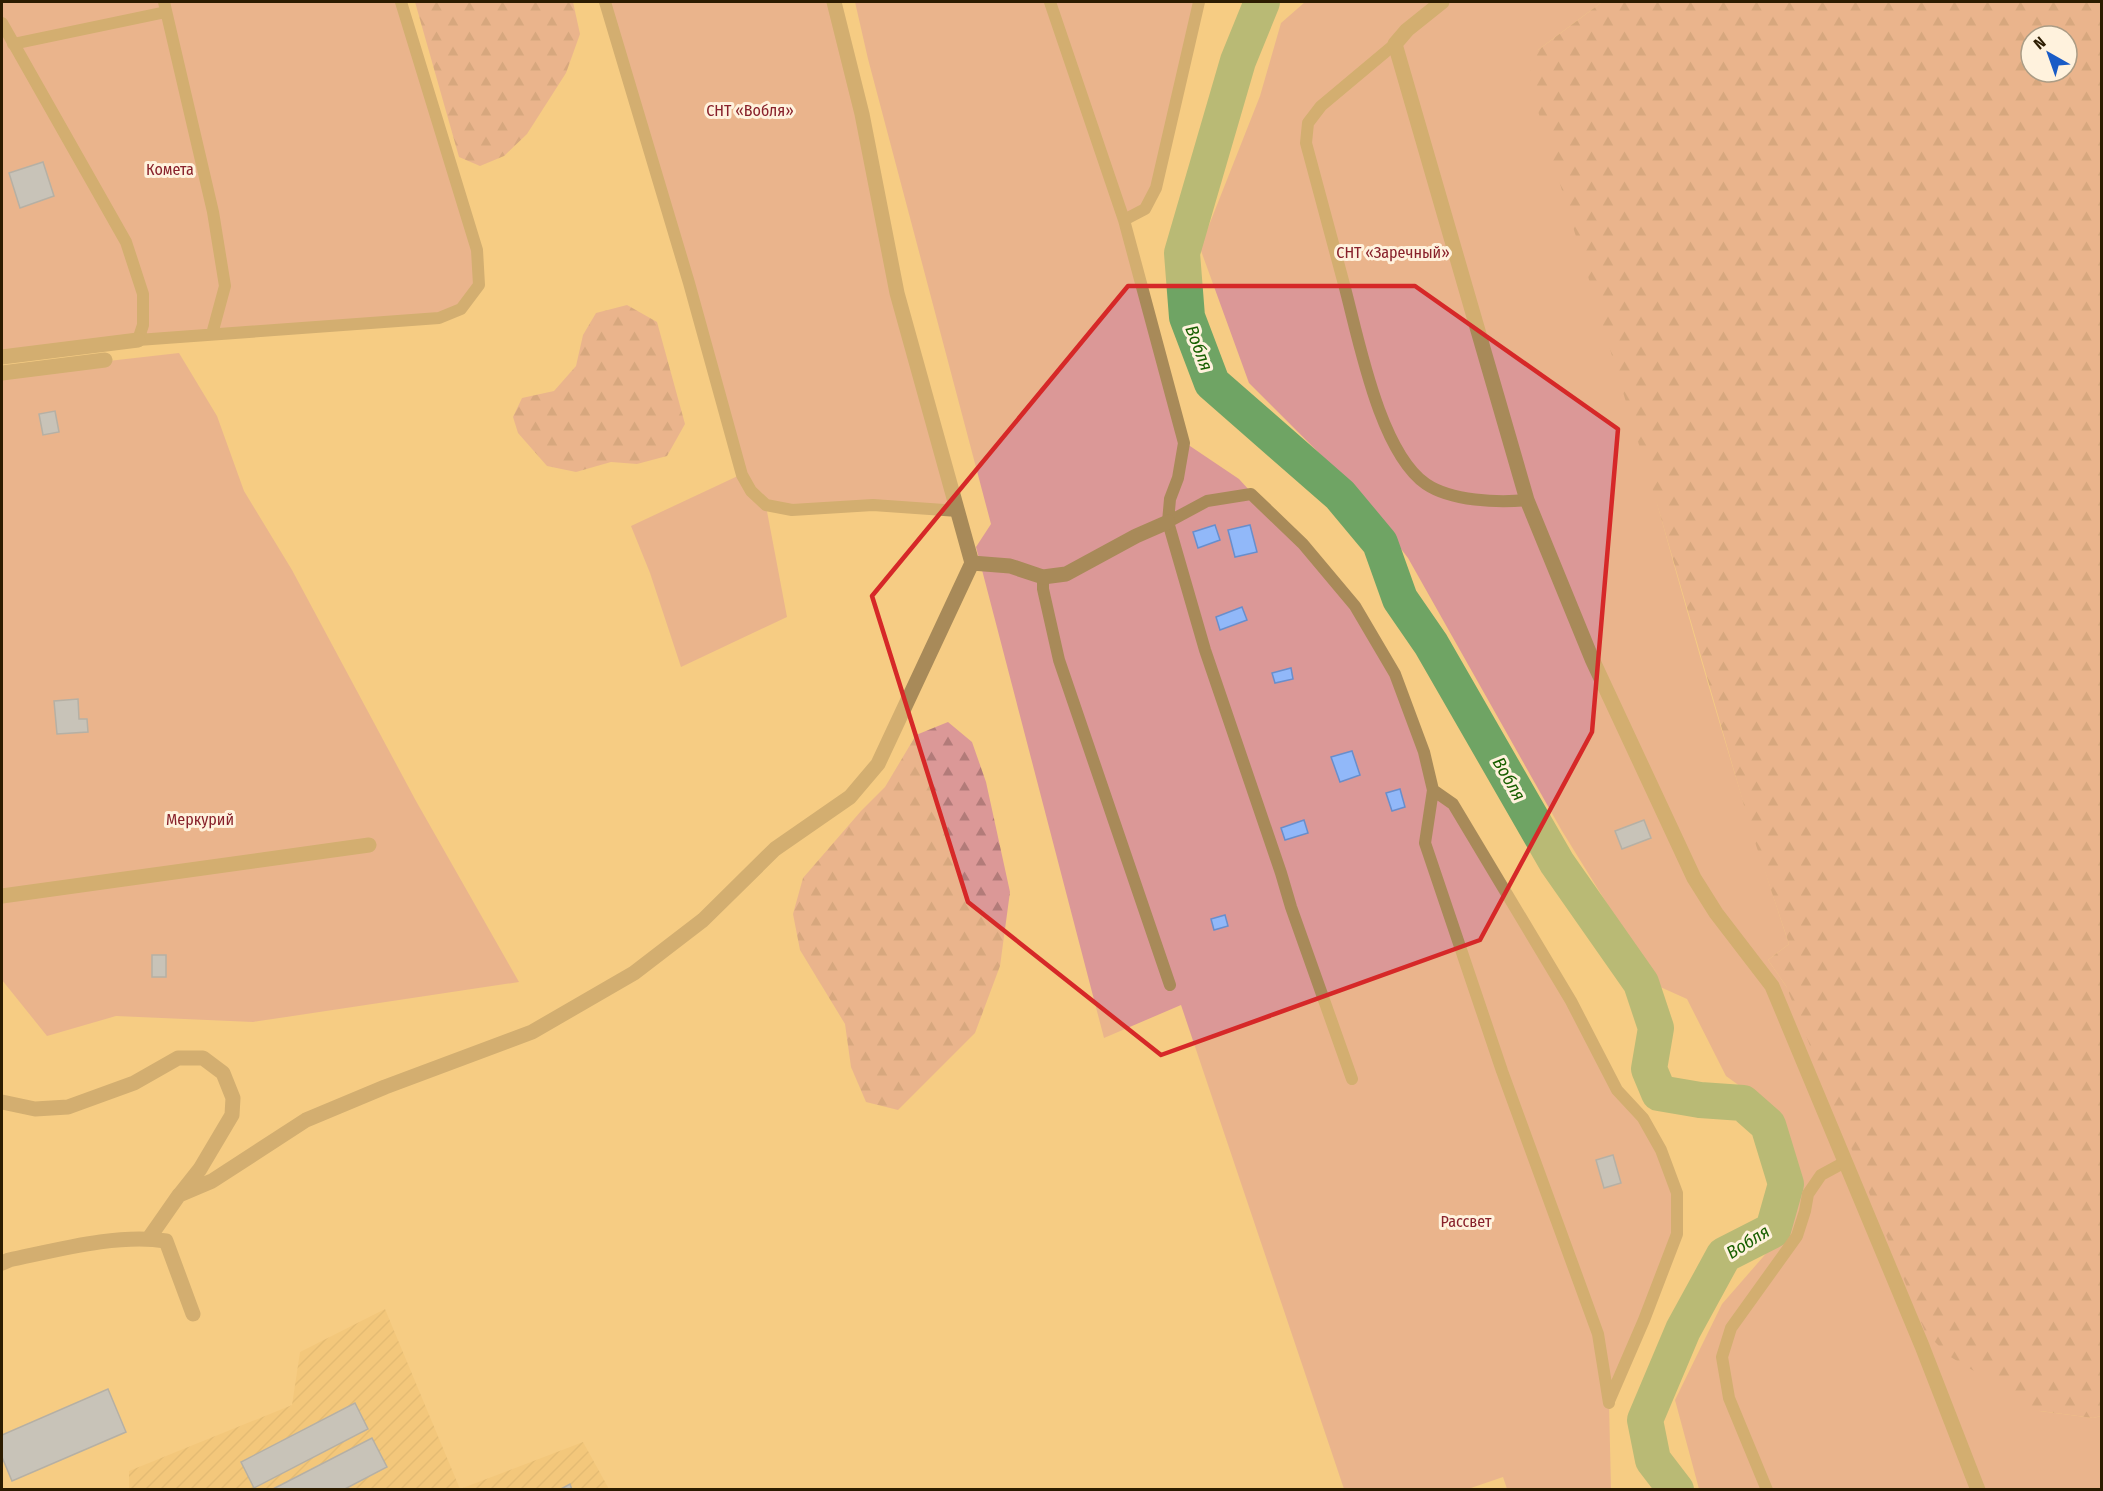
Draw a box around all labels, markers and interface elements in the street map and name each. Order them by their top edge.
north arrow [2019,24,2079,84]
text: N [2030,33,2049,53]
park label: СНТ «Вобля» [706,101,794,120]
park label: Комета [146,160,194,179]
park label: СНТ «Заречный» [1336,243,1450,262]
water label: Вобля [1180,322,1218,374]
water label: Вобля [1488,753,1530,805]
park label: Меркурий [166,810,234,829]
park label: Рассвет [1441,1212,1492,1231]
water label: Вобля [1722,1220,1774,1264]

